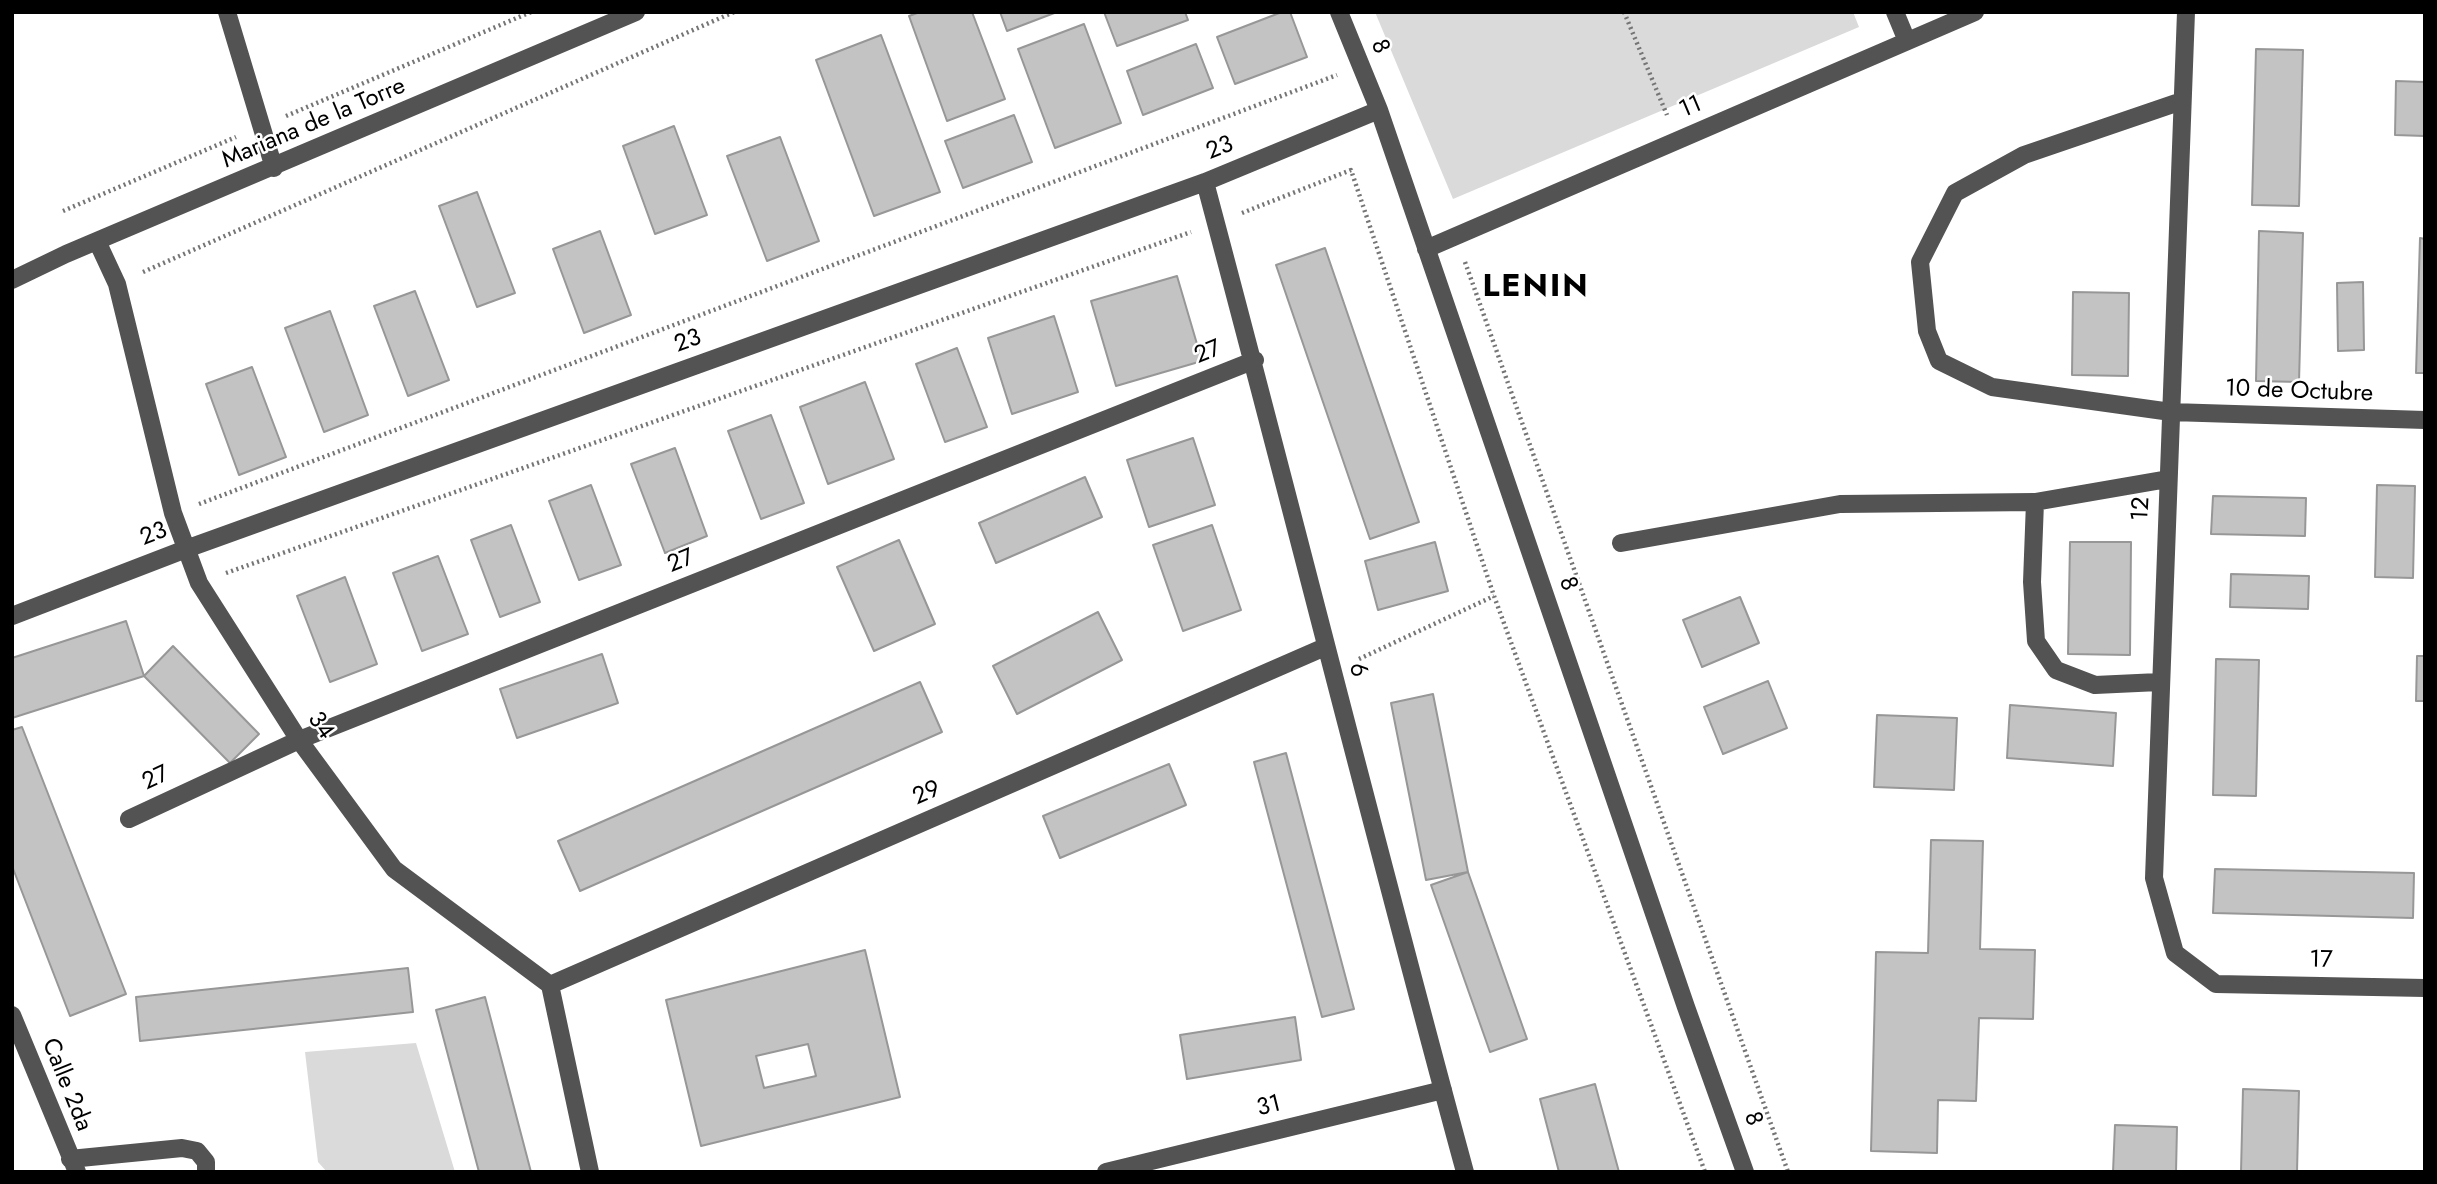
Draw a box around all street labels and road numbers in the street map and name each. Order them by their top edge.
street label: 8 [1363,36,1395,58]
street label: Mariana de la Torre [218,72,410,176]
street label: 11 [1675,91,1707,125]
street label: 23 [1202,131,1238,167]
street label: 23 [671,324,705,360]
street label: 27 [1190,335,1226,371]
street label: 10 de Octubre [2224,375,2374,409]
street label: 12 [2127,496,2157,522]
street label: 23 [136,517,172,553]
street label: 27 [663,544,699,580]
street label: 8 [1551,573,1583,595]
street label: 6 [1341,659,1373,681]
street label: 34 [300,707,340,745]
street label: 27 [138,760,174,798]
street label: 29 [909,775,945,813]
street label: 17 [2309,946,2333,976]
street label: Calle 2da [34,1034,98,1136]
street label: 31 [1254,1090,1284,1124]
street label: 8 [1736,1108,1768,1130]

